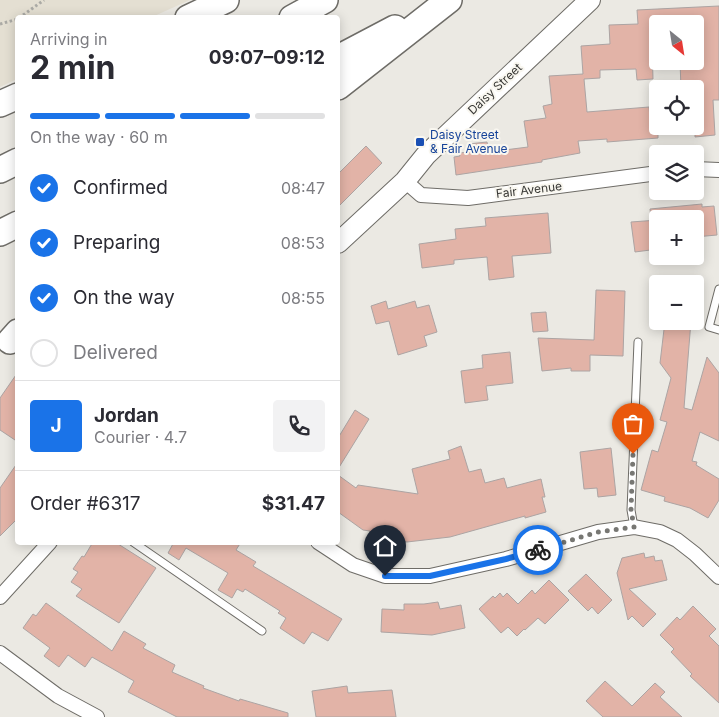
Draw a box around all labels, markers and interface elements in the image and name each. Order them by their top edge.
north arrow [649,15,704,70]
map controls [649,15,704,330]
text: Arriving in [30,29,107,49]
text: 09:07–09:12 [209,46,325,69]
text: 2 min [30,48,116,87]
street label: Daisy Street [464,60,525,118]
button: locate [649,80,704,135]
text: On the way · 60 m [30,127,168,147]
place label: Daisy Street & Fair Avenue [430,127,508,156]
marker: Daisy Street & Fair Avenue [414,136,426,148]
button: layers [649,145,704,200]
icon: check [30,174,58,202]
text: Confirmed [73,176,168,199]
text: 08:47 [281,178,325,198]
street label: Fair Avenue [495,178,563,201]
button: + [649,210,704,265]
icon: check [30,229,58,257]
text: Preparing [73,231,160,254]
text: 08:53 [281,233,325,253]
button: − [649,275,704,330]
icon: check [30,284,58,312]
text: On the way [73,286,175,309]
text: 08:55 [281,288,325,308]
text: Delivered [73,341,158,364]
button: phone [273,400,325,452]
pin [612,403,654,454]
text: Jordan [94,404,159,427]
icon: bag [619,410,647,438]
text: J [50,414,62,437]
text: Courier · 4.7 [94,427,187,447]
text: Order #6317 [30,492,141,515]
text: $31.47 [262,492,325,515]
pin [364,525,406,576]
courier [513,525,563,575]
icon: home [371,532,399,560]
icon: bike [524,536,552,564]

